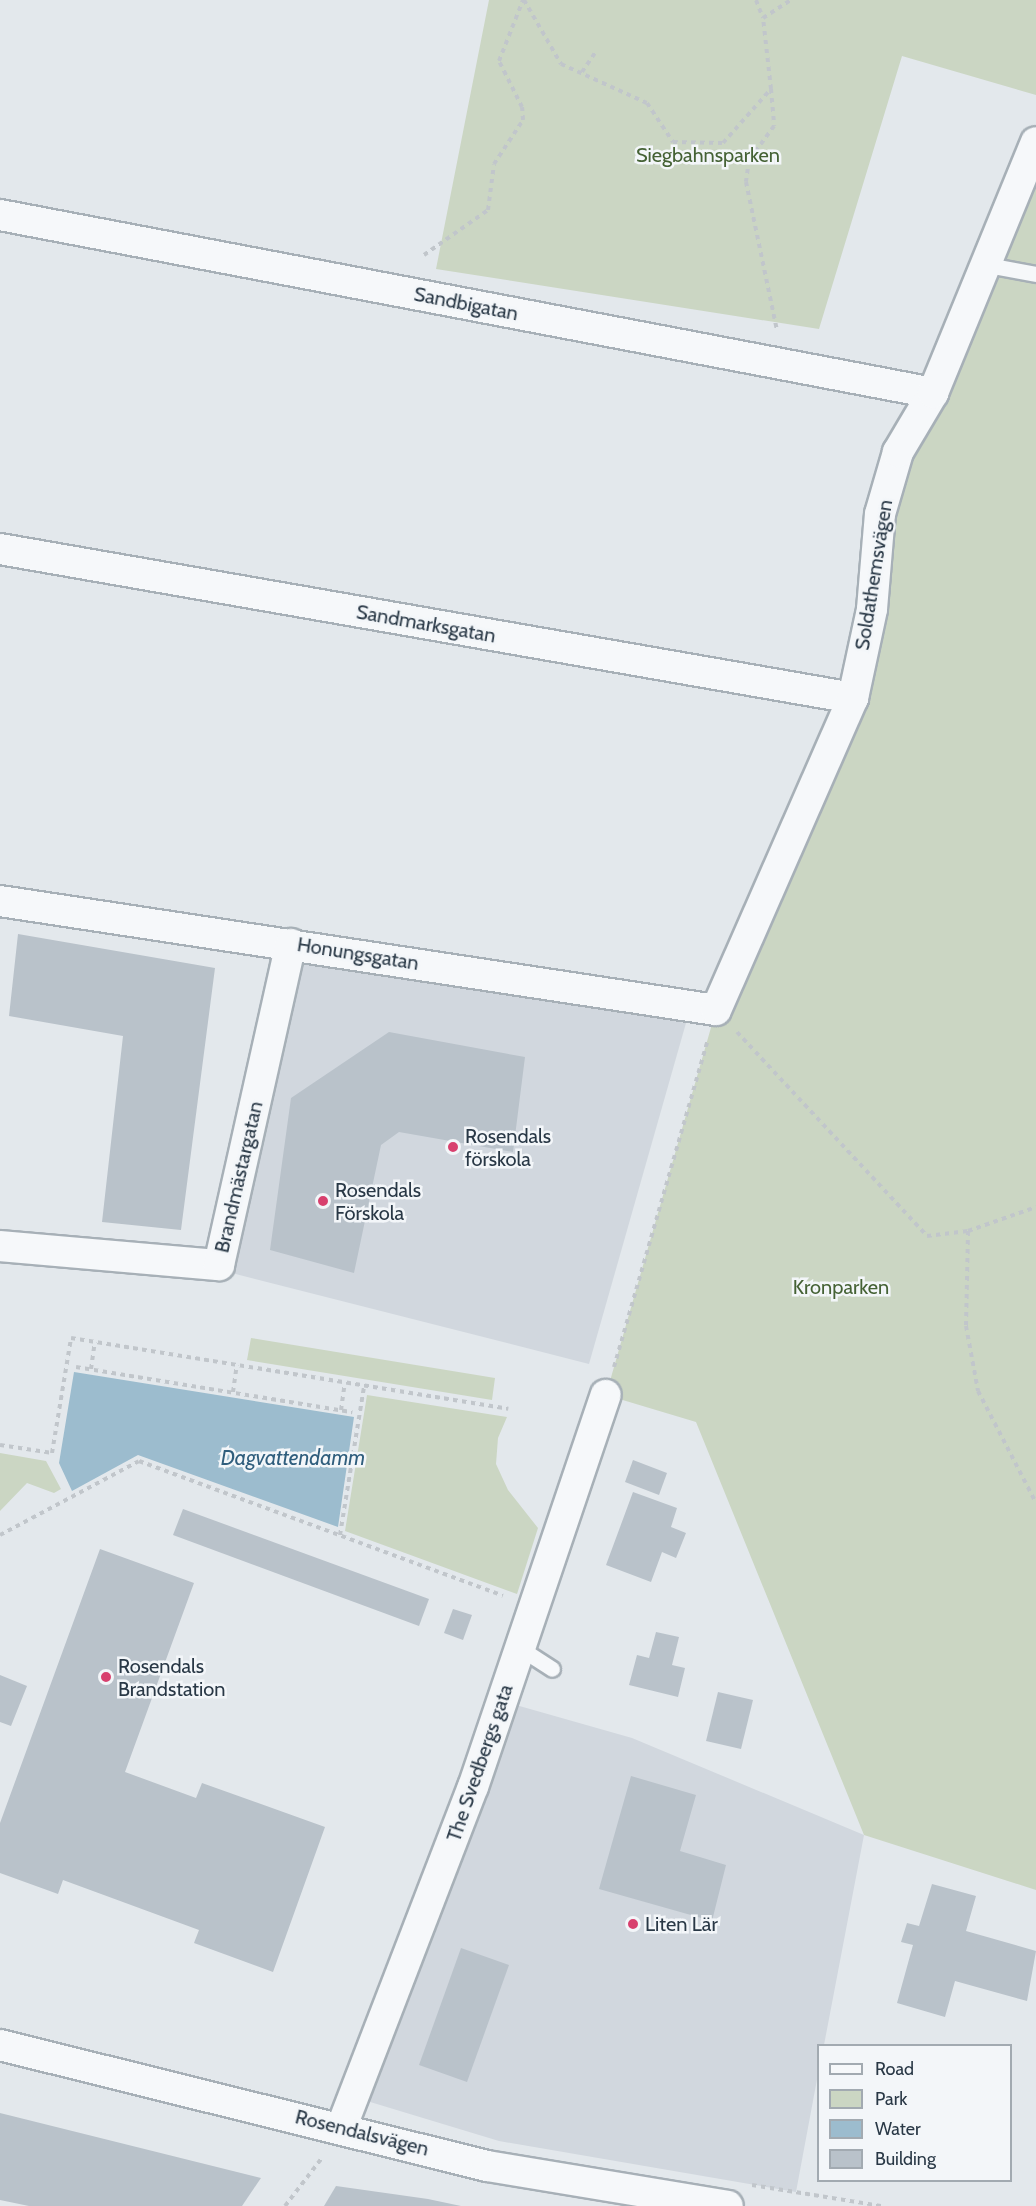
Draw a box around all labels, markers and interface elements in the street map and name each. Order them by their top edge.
park label: Siegbahnsparken [636,143,780,167]
street label: Sandbigatan [412,282,520,326]
street label: Soldathemsvägen [850,498,898,652]
street label: Sandmarksgatan [354,600,498,648]
street label: Honungsgatan [295,933,421,975]
street label: Brandmästargatan [210,1099,268,1255]
place label: Rosendals förskola [465,1124,551,1171]
marker: Rosendals förskola [446,1140,460,1154]
place label: Rosendals Förskola [335,1178,421,1225]
marker: Rosendals Förskola [316,1194,330,1208]
park label: Kronparken [793,1275,889,1299]
water label: Dagvattendamm [221,1445,365,1471]
place label: Rosendals Brandstation [118,1654,225,1701]
marker: Rosendals Brandstation [99,1670,113,1684]
street label: The Svedbergs gata [442,1681,518,1845]
place label: Liten Lär [645,1912,718,1936]
marker: Liten Lär [626,1917,640,1931]
legend [817,2044,1012,2182]
text: Road [875,2058,914,2080]
text: Park [875,2088,907,2110]
street label: Rosendalsvägen [293,2105,431,2161]
text: Water [875,2118,921,2140]
text: Building [875,2148,936,2170]

